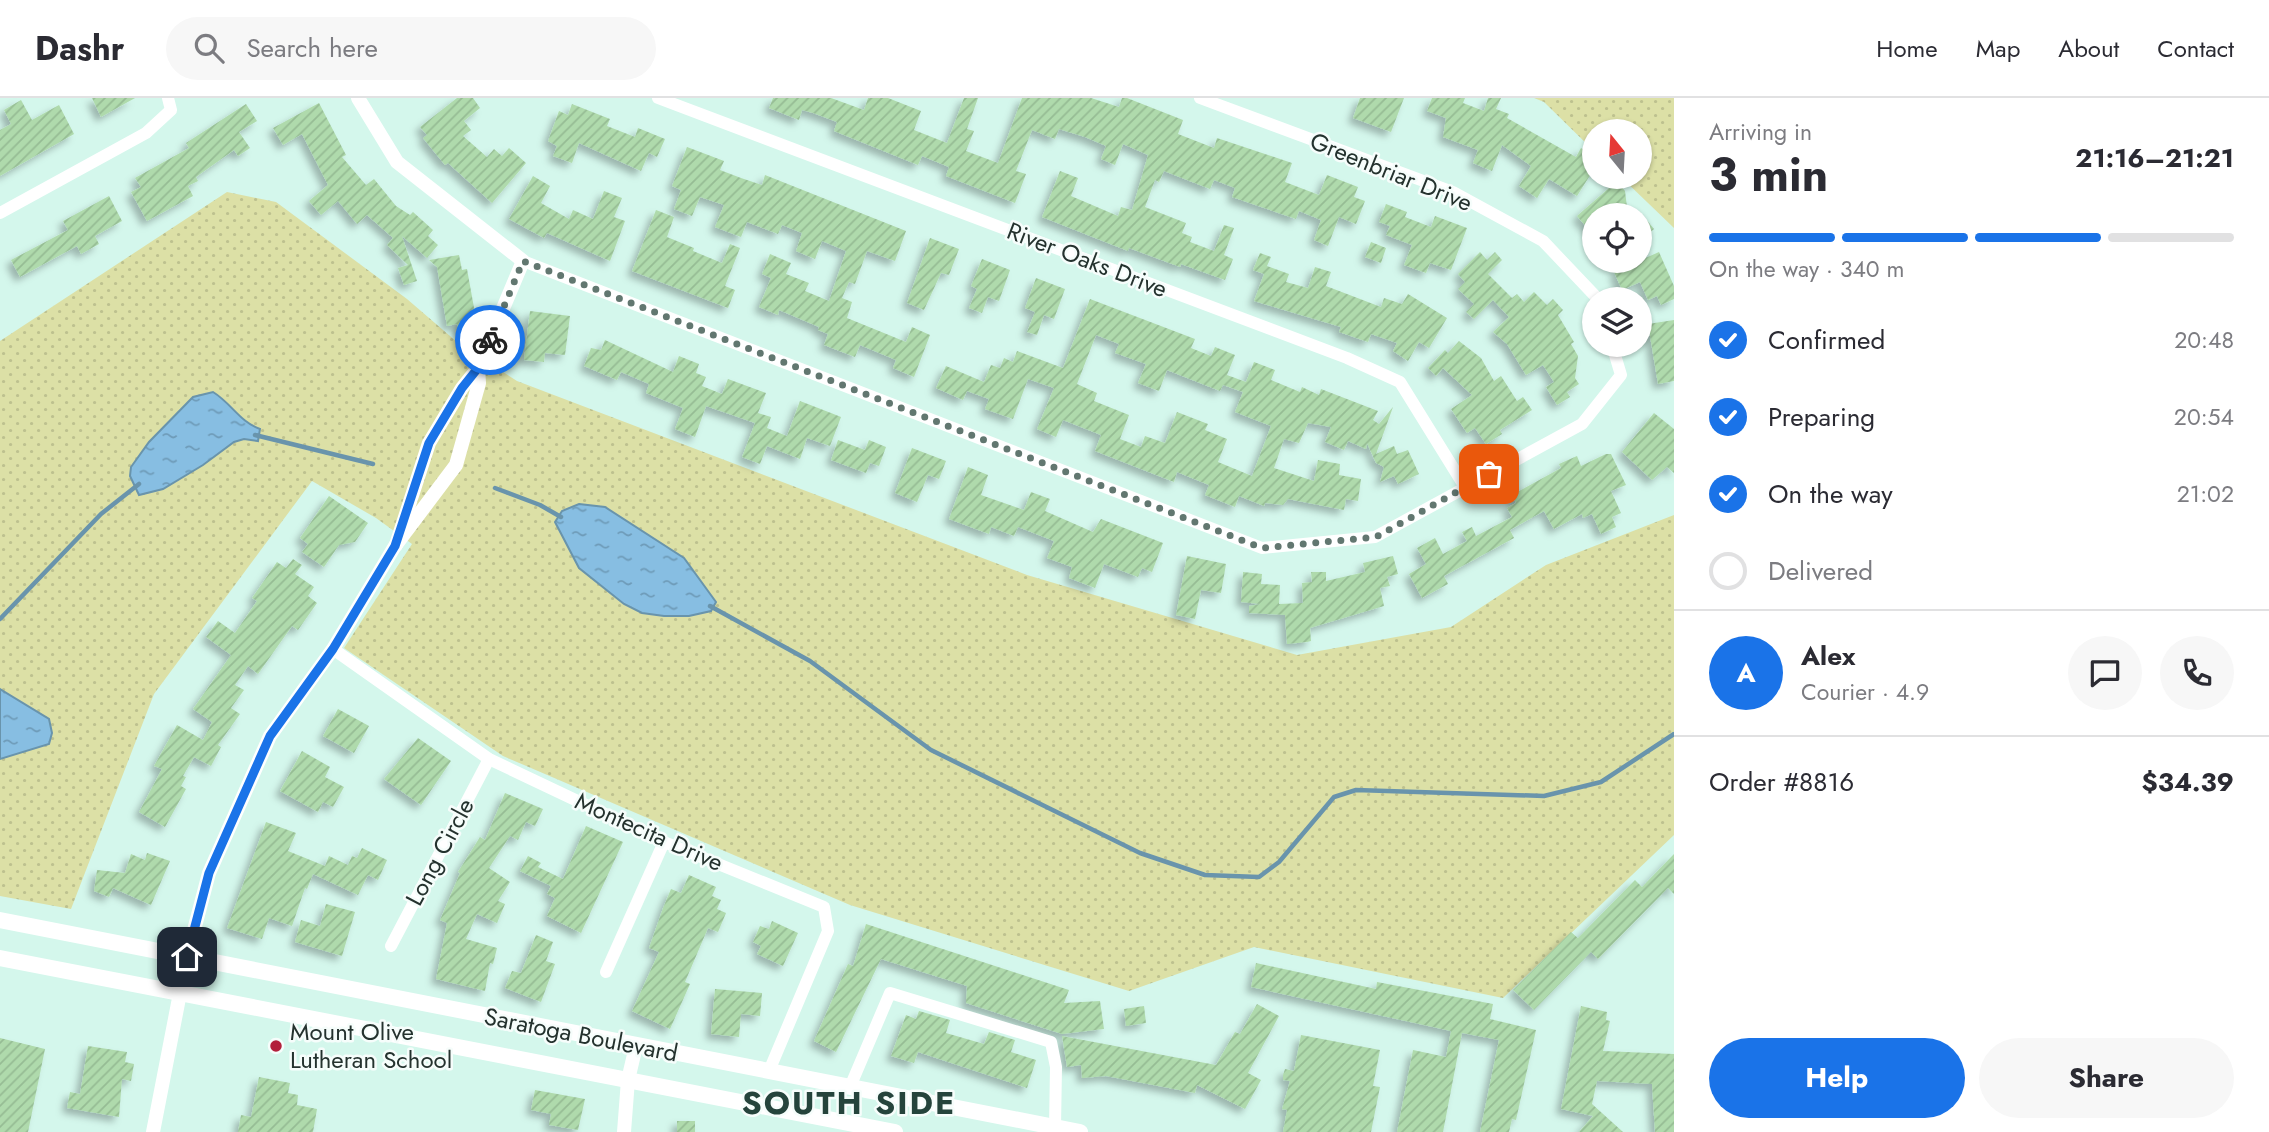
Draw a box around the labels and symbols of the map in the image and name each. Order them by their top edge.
north arrow [1582,119,1652,189]
street label: Greenbriar Drive [1305,123,1478,220]
street label: River Oaks Drive [1002,213,1172,306]
courier [455,305,525,375]
pin [1459,444,1519,504]
street label: Montecita Drive [570,783,729,880]
street label: Long Circle [397,792,483,912]
pin [157,927,217,987]
street label: Saratoga Boulevard [481,999,681,1070]
place label: Mount Olive Lutheran School [290,1014,452,1077]
marker: Mount Olive Lutheran School [268,1038,284,1054]
district label: SOUTH SIDE [742,1080,956,1126]

